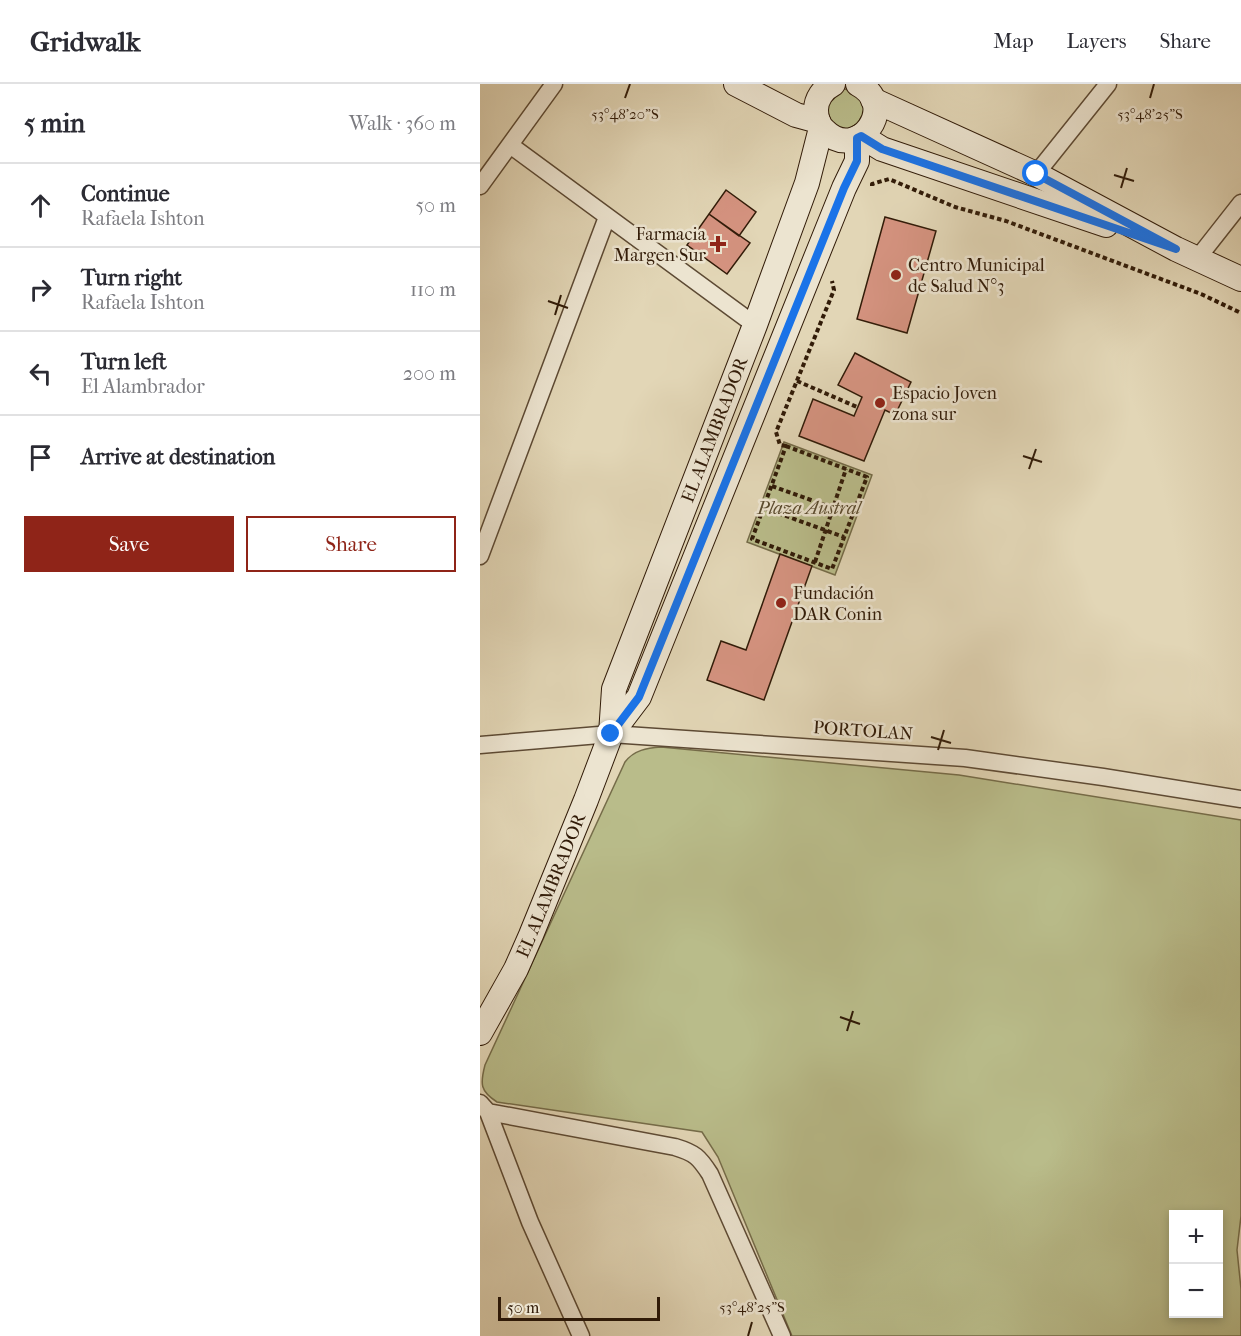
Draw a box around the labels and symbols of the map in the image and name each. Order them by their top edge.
text: 53°48'20"S [591,105,659,123]
text: 53°48'25"S [1117,105,1183,123]
route start [1022,160,1048,186]
place label: Farmacia Margen Sur [614,224,707,266]
marker: Farmacia Margen Sur [711,237,725,251]
place label: Centro Municipal de Salud N°3 [908,255,1045,297]
marker: Centro Municipal de Salud N°3 [889,268,903,282]
street label: EL ALAMBRADOR [677,353,752,505]
place label: Espacio Joven zona sur [892,383,998,425]
marker: Espacio Joven zona sur [873,396,887,410]
park label: Plaza Austral [756,498,863,519]
place label: Fundación DAR Conin [793,583,883,625]
marker: Fundación DAR Conin [774,596,788,610]
street label: PORTOLAN [812,717,914,745]
route end [597,720,623,746]
street label: EL ALAMBRADOR [512,809,590,961]
scale bar [498,1294,660,1322]
text: 53°48'25"S [719,1298,785,1316]

